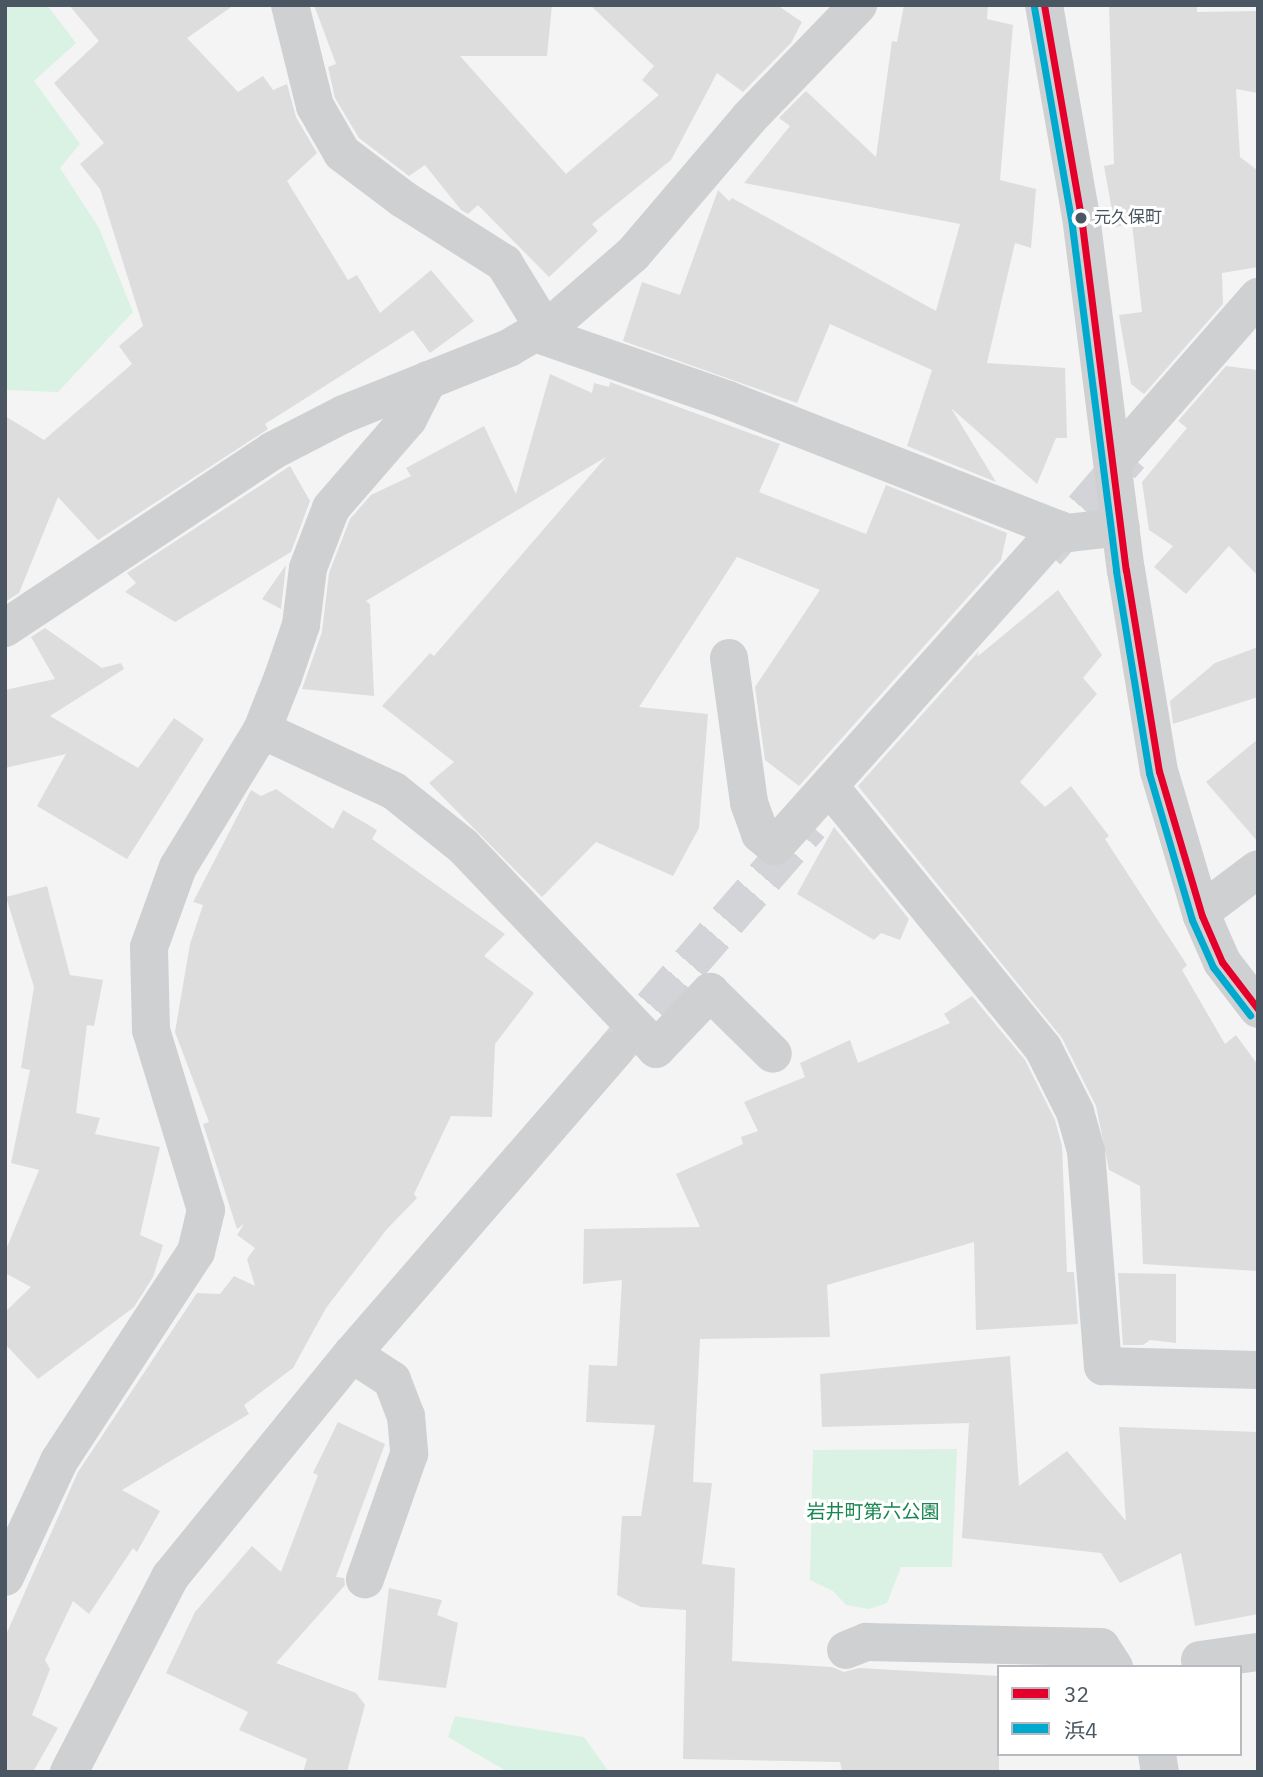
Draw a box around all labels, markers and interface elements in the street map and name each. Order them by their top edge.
place label: 元久保町 [1094,208,1162,228]
marker: 元久保町 [1074,211,1088,225]
park label: 岩井町第六公園 [807,1501,939,1523]
legend [997,1665,1242,1756]
text: 32 [1064,1680,1089,1708]
text: 浜4 [1064,1716,1098,1744]

